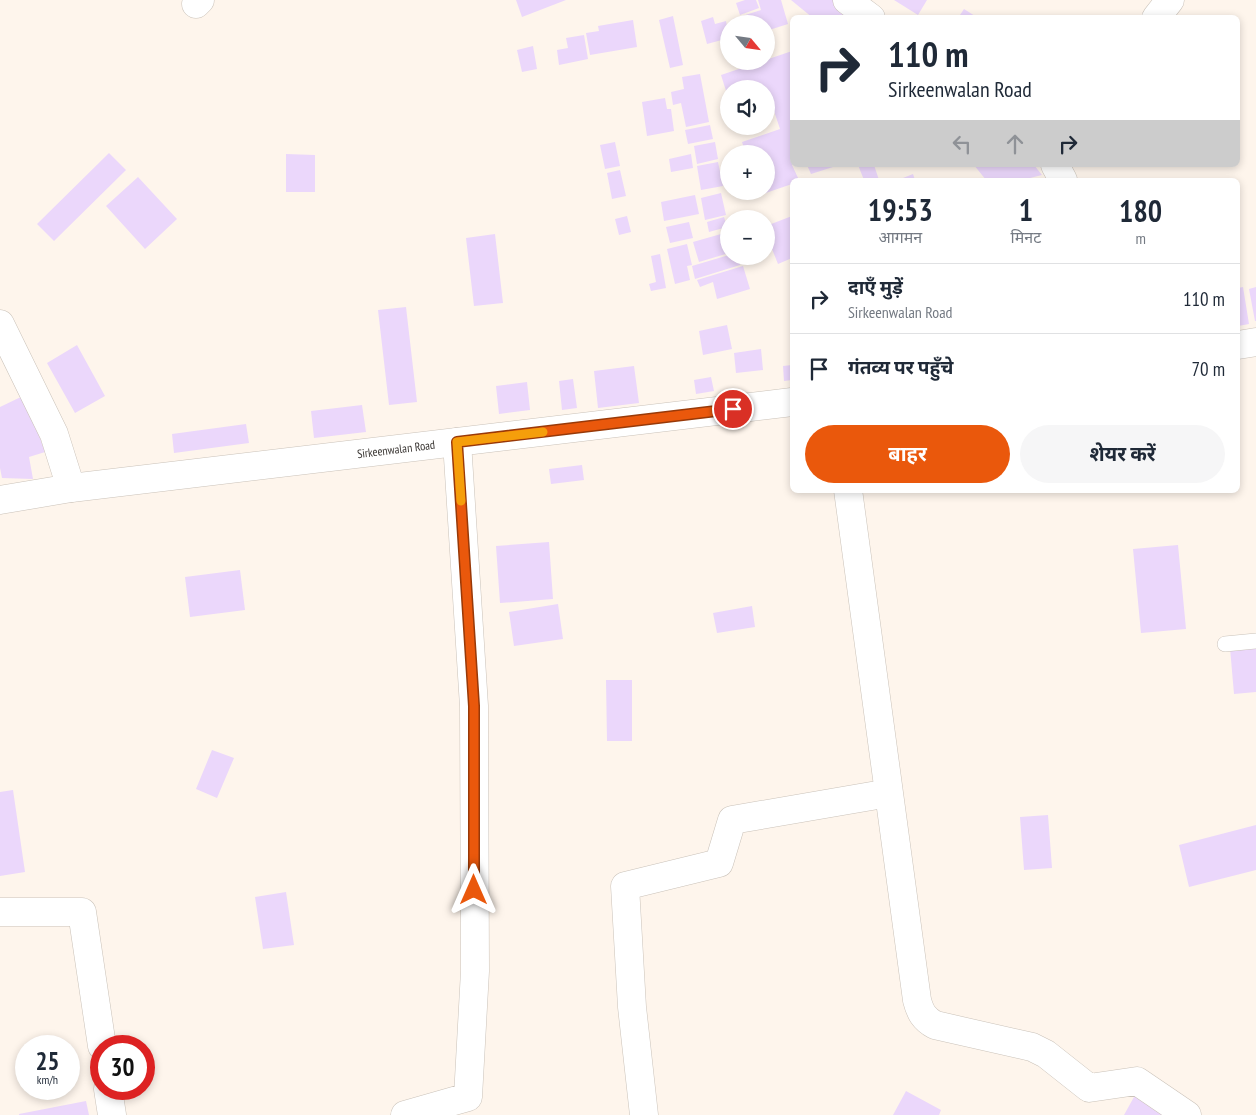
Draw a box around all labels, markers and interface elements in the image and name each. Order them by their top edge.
north arrow [720,15,775,70]
map controls [720,15,775,265]
text: 110 m [888,31,969,77]
icon: right [805,35,870,100]
text: Sirkeenwalan Road [888,75,1032,103]
button: sound [720,80,775,135]
icon: left [948,130,976,158]
icon: ahead [1001,130,1029,158]
icon: right [1054,130,1082,158]
button: + [720,145,775,200]
text: 19:53 [868,190,933,229]
text: 1 [1019,190,1033,229]
text: 180 [1119,191,1162,230]
button: − [720,210,775,265]
text: आगमन [878,227,922,247]
text: मिनट [1011,227,1041,247]
text: m [1135,228,1146,248]
text: दाएँ मुड़ें [848,275,903,299]
icon: right [805,285,833,313]
text: 110 m [1183,287,1225,311]
text: Sirkeenwalan Road [848,302,953,322]
icon: arrive [805,355,833,383]
text: गंतव्य पर पहुँचे [848,355,953,379]
text: 70 m [1192,357,1225,381]
pin [712,388,754,430]
icon: arrive [719,395,747,423]
button: बाहर [805,425,1010,483]
button: शेयर करें [1020,425,1225,483]
street label: Sirkeenwalan Road [356,437,436,461]
position arrow [447,863,499,915]
speed limit sign: 30 [90,1035,155,1100]
text: 25 [36,1045,59,1077]
text: km/h [37,1072,58,1087]

